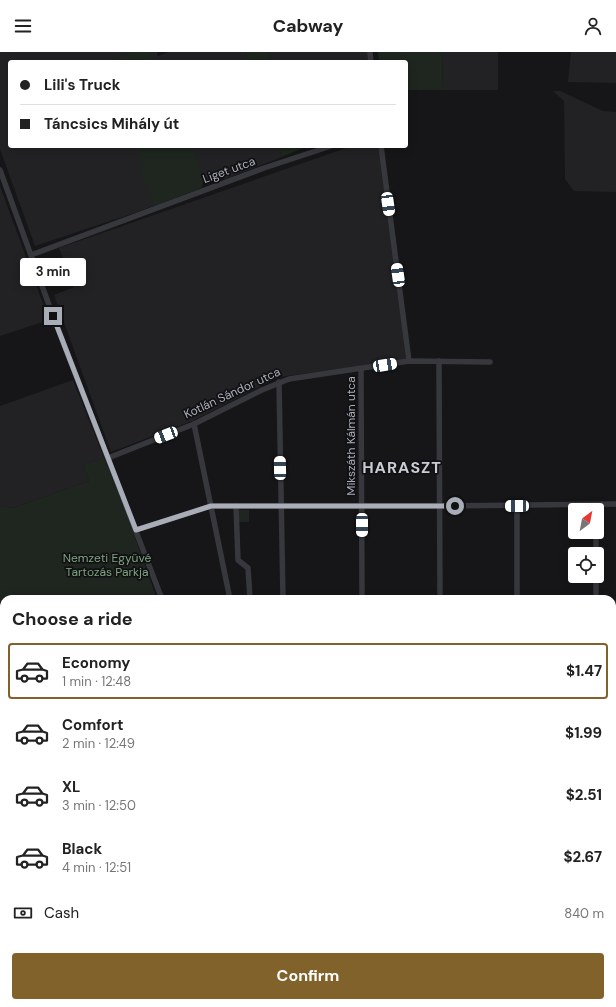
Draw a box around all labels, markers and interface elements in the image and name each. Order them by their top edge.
text: Cabway [273,14,343,38]
icon: menu [12,15,34,37]
icon: person [582,15,604,37]
text: Lili's Truck [44,75,120,95]
text: Táncsics Mihály út [44,114,179,134]
street label: Liget utca [200,153,258,187]
car [380,191,396,217]
callout: 3 min [20,258,86,286]
car [390,262,406,288]
text: 3 min [36,263,70,280]
route end [44,307,62,325]
car [372,357,398,373]
street label: Kotlán Sándor utca [181,364,283,422]
street label: Mikszáth Kálmán utca [343,376,359,496]
car [153,425,179,445]
car [274,456,286,480]
district label: HARASZT [362,457,442,478]
route start [446,497,464,515]
car [505,500,529,512]
north arrow [568,503,604,539]
map controls [568,503,604,583]
car [356,513,368,537]
button: locate [568,547,604,583]
park label: Nemzeti Együvé Tartozás Parkja [63,550,151,580]
text: Choose a ride [12,607,133,631]
icon: car [14,653,50,689]
text: Economy [62,653,130,673]
text: $1.47 [566,661,602,681]
text: 1 min · 12:48 [62,673,131,690]
icon: car [14,715,50,751]
text: Comfort [62,715,123,735]
text: $1.99 [565,723,602,743]
text: 2 min · 12:49 [62,735,135,752]
icon: car [14,777,50,813]
text: XL [62,777,80,797]
text: $2.51 [566,785,602,805]
text: 3 min · 12:50 [62,797,136,814]
icon: car [14,839,50,875]
text: Black [62,839,102,859]
text: $2.67 [564,847,602,867]
text: 4 min · 12:51 [62,859,131,876]
icon: cash [12,902,34,924]
text: Cash [44,903,79,923]
text: 840 m [564,905,604,922]
button: Confirm [12,953,604,999]

